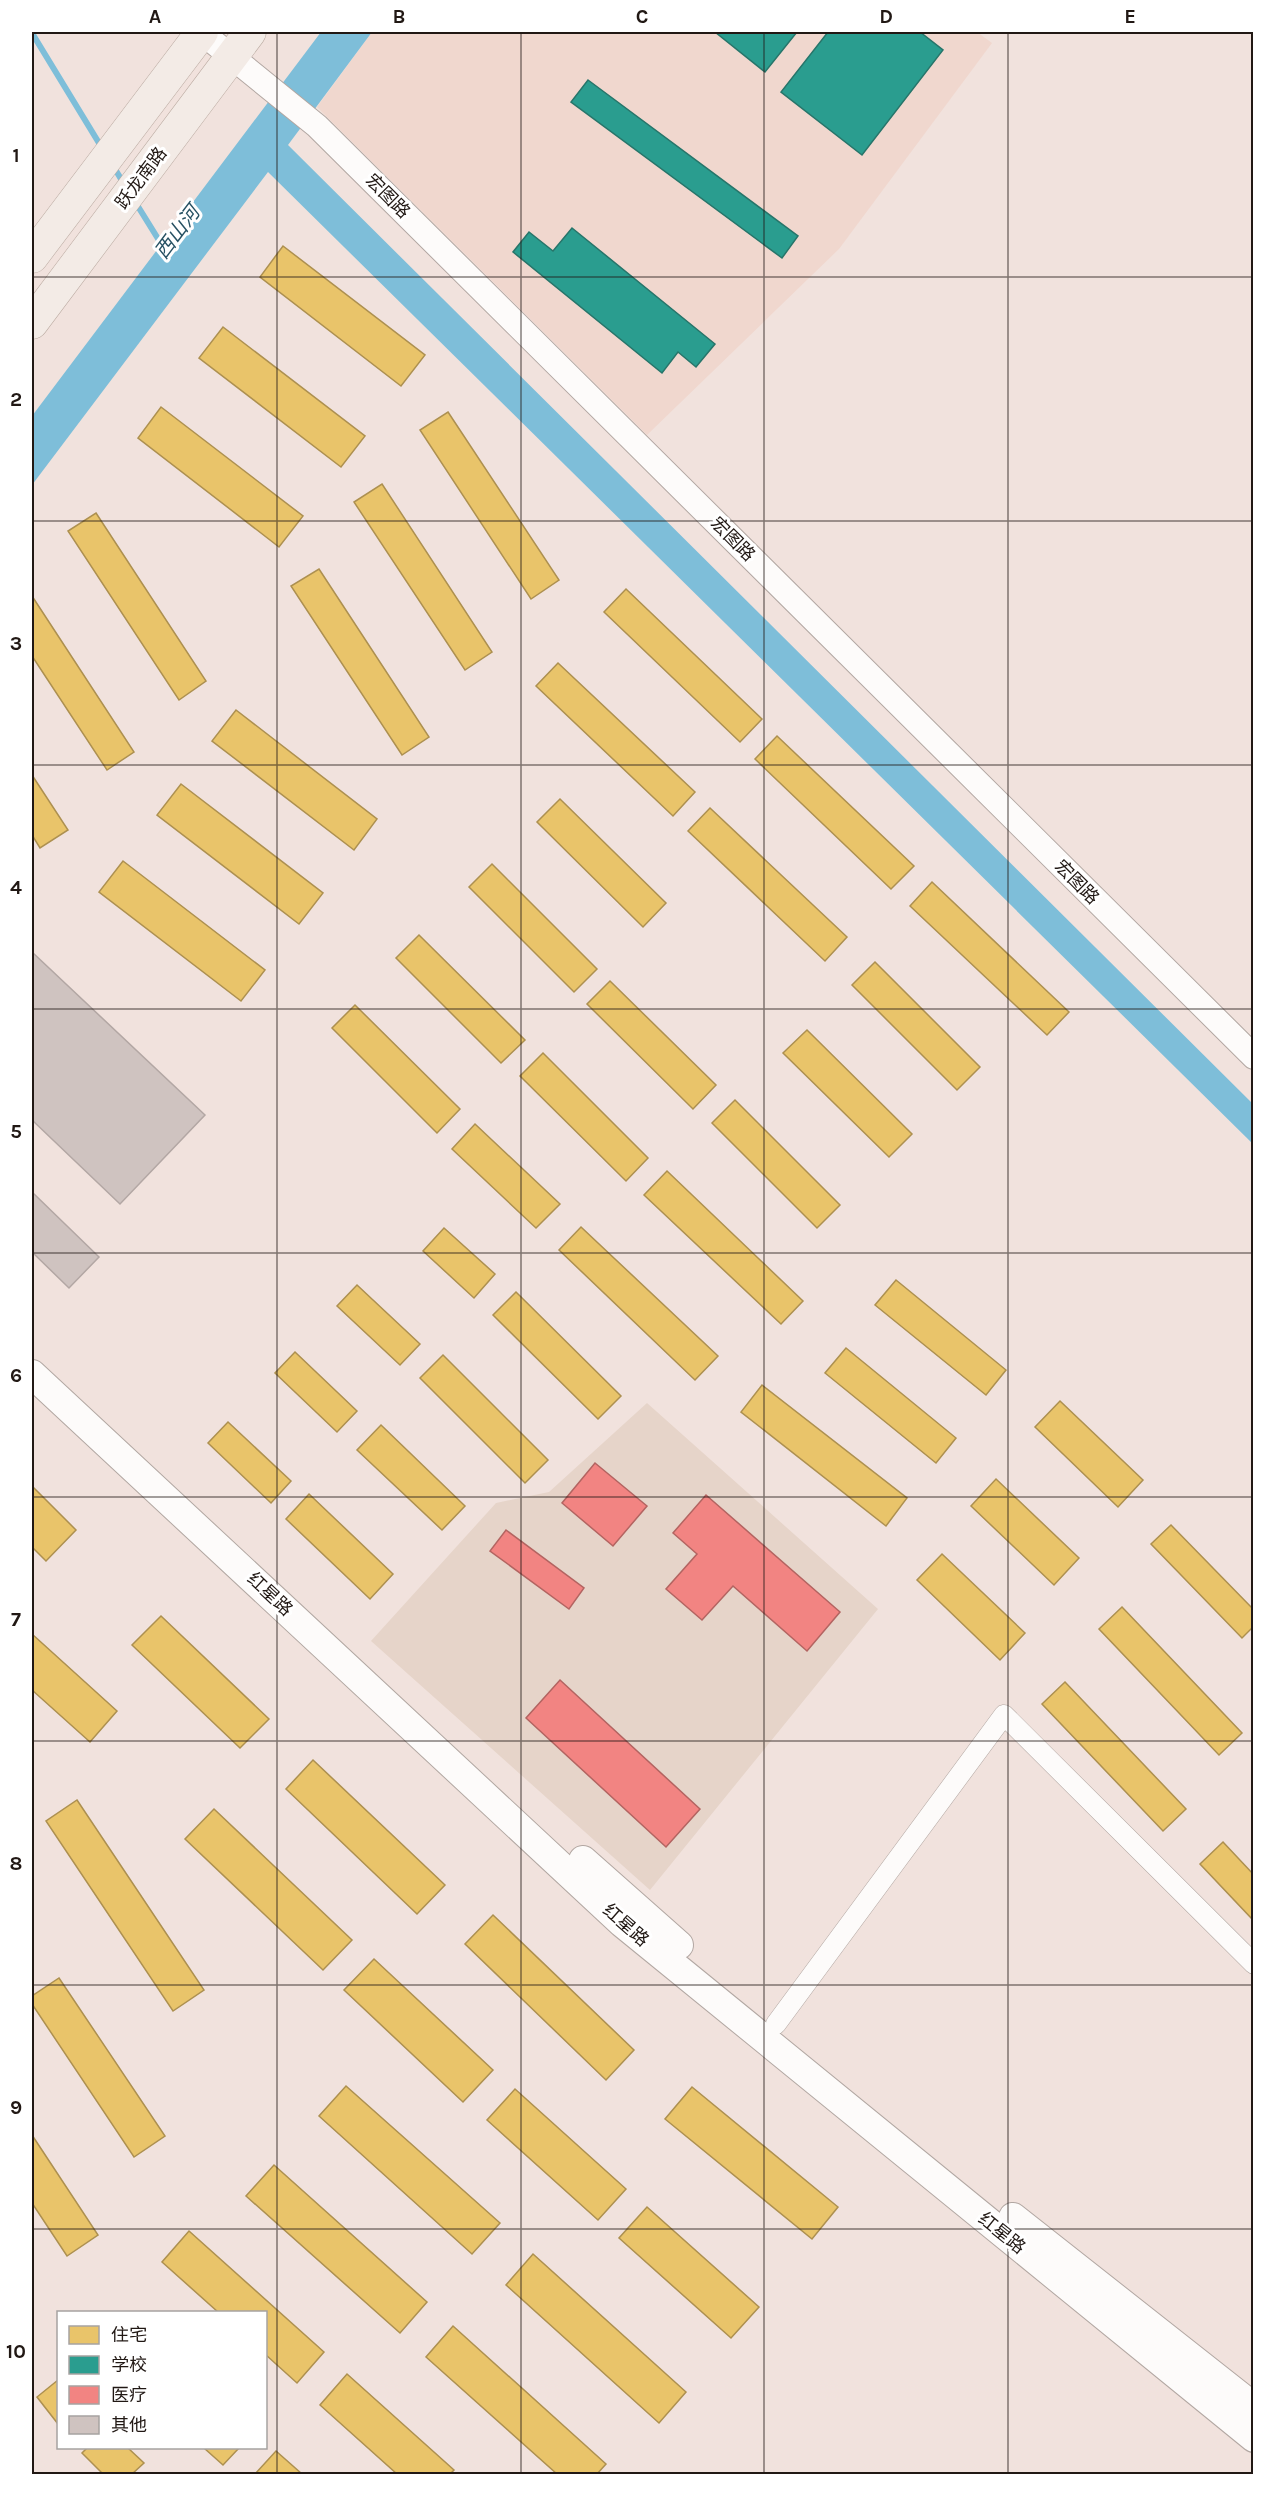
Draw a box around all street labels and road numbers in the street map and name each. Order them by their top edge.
street label: 跃龙南路 [111,143,171,213]
street label: 宏图路 [361,169,415,223]
street label: 宏图路 [706,512,760,566]
street label: 宏图路 [1050,855,1104,909]
street label: 红星路 [243,1568,297,1620]
street label: 红星路 [598,1899,654,1951]
street label: 红星路 [974,2207,1030,2259]

